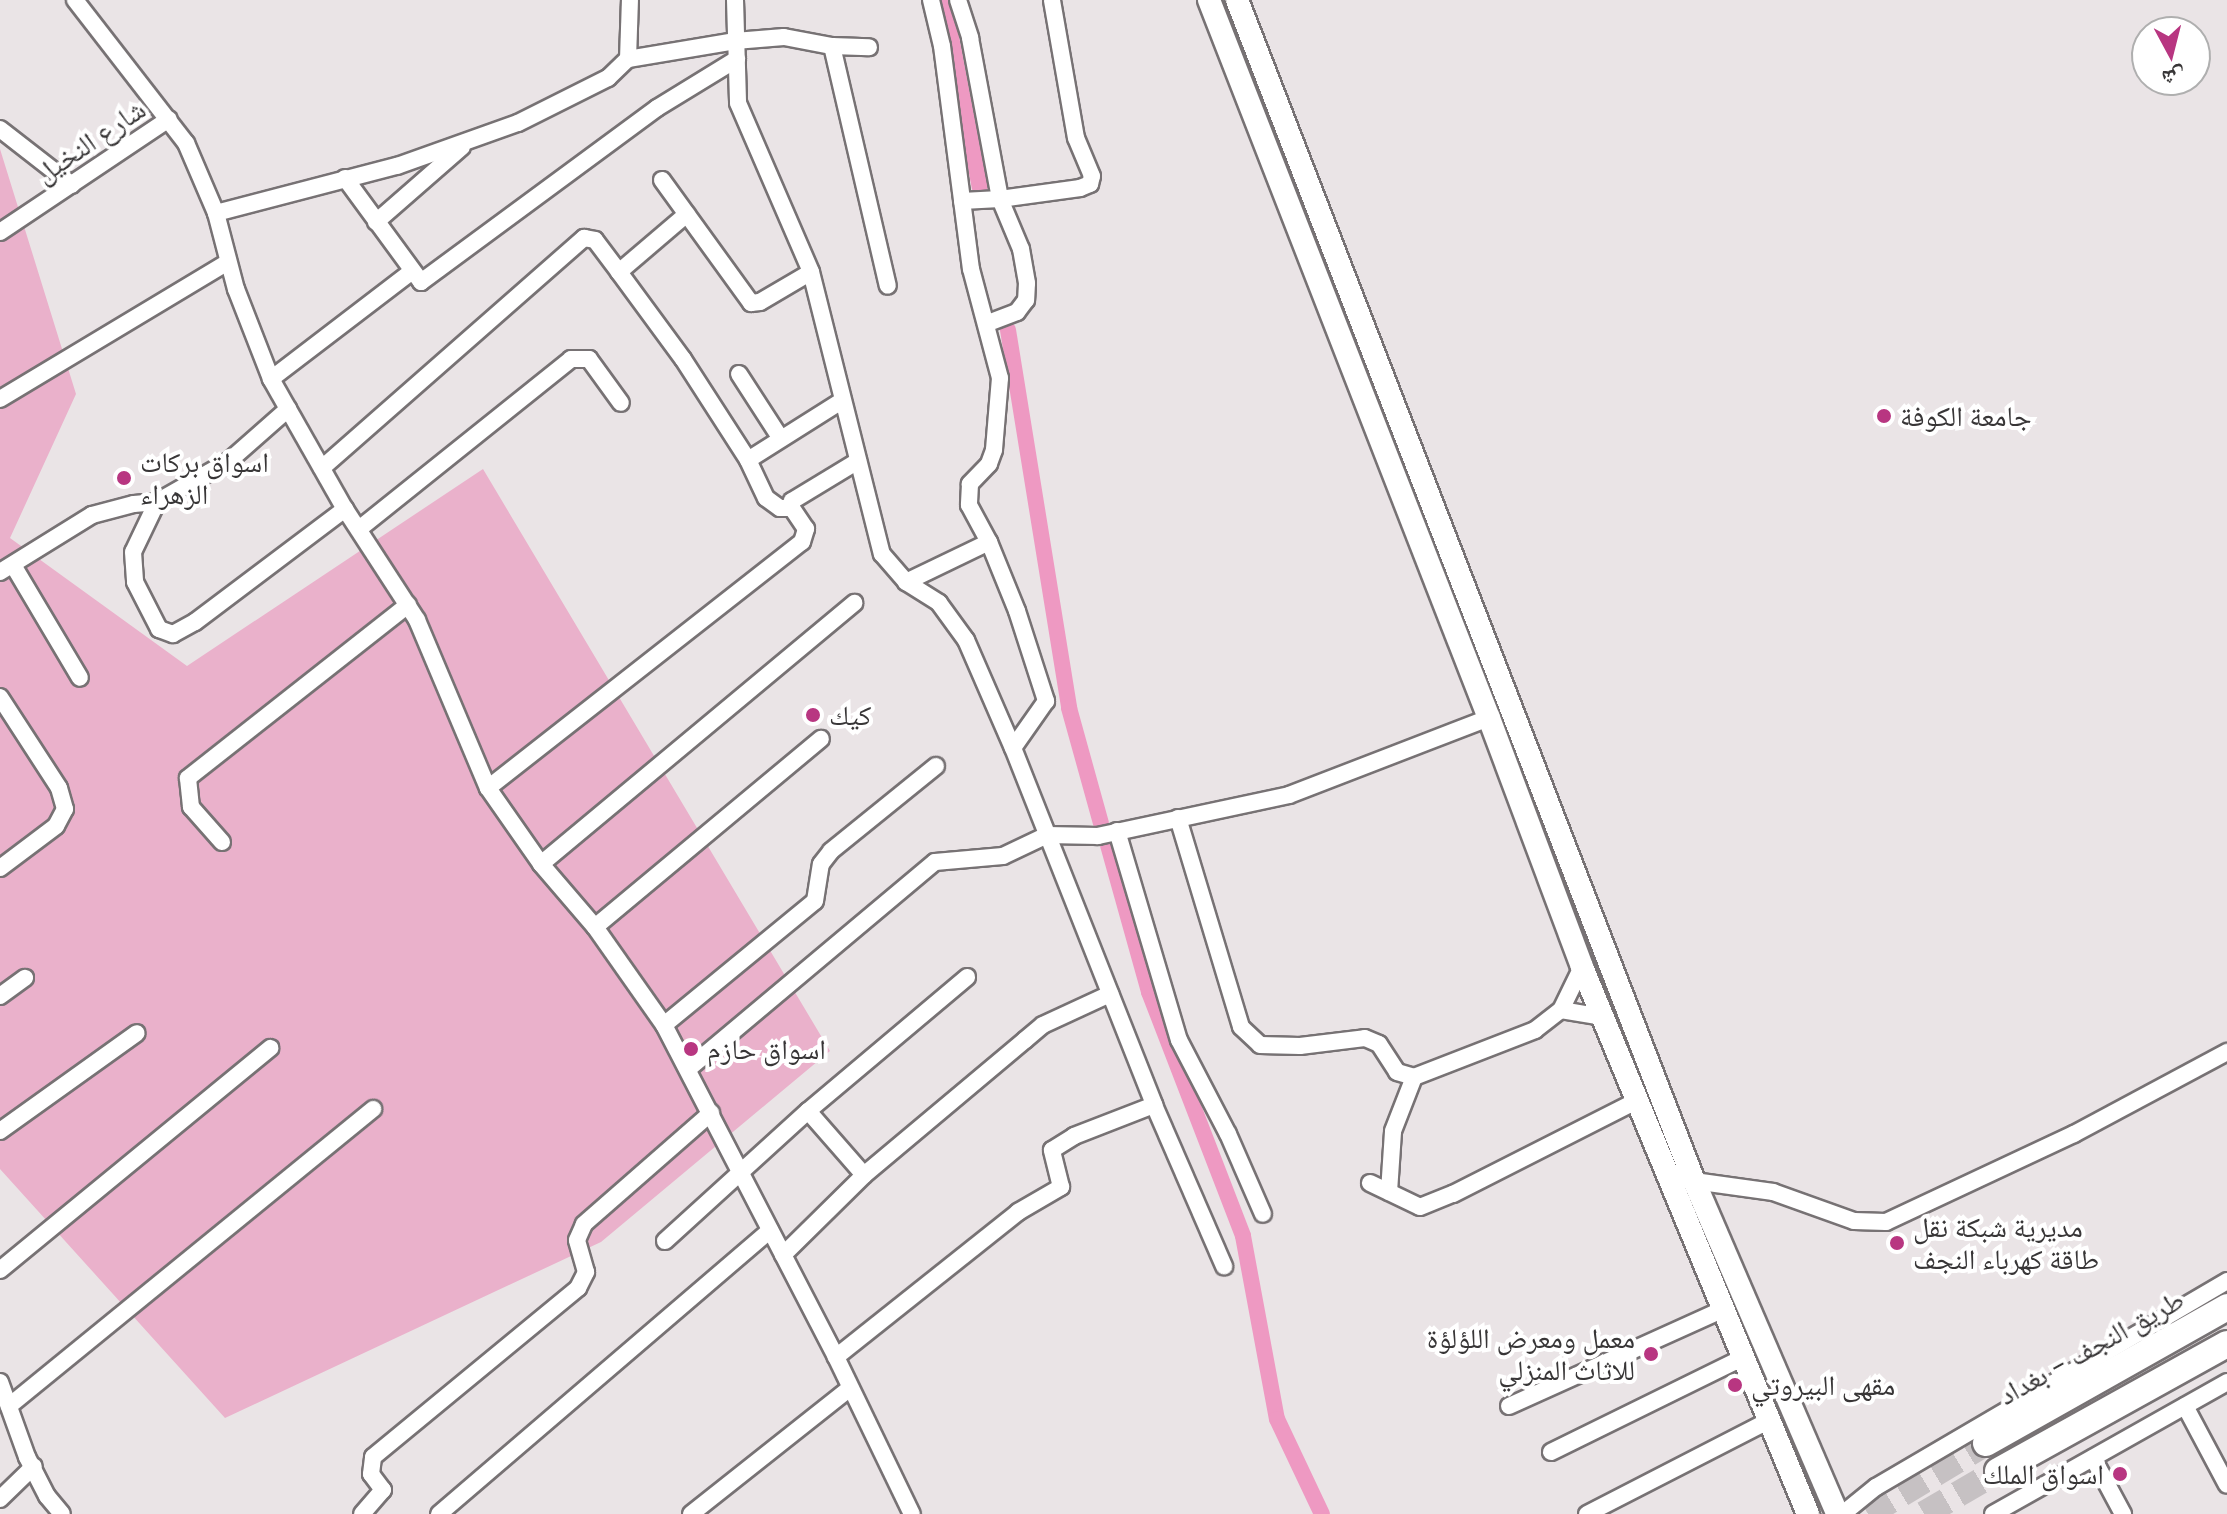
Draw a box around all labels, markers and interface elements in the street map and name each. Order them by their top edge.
north arrow [2131,16,2211,96]
text: ش [2160,63,2187,93]
street label: شارع النخيل [28,92,152,190]
place label: جامعة الكوفة [1900,399,2032,433]
marker: جامعة الكوفة [1875,407,1893,425]
place label: اسواق بركات الزهراء [140,445,269,511]
marker: اسواق بركات الزهراء [115,469,133,487]
place label: كيك [829,698,871,732]
marker: كيك [804,706,822,724]
place label: اسواق حازم [707,1032,826,1066]
marker: اسواق حازم [682,1040,700,1058]
place label: مديرية شبكة نقل طاقة كهرباء النجف [1913,1210,2099,1276]
marker: مديرية شبكة نقل طاقة كهرباء النجف [1888,1234,1906,1252]
street label: طريق النجف - بغداد [1992,1282,2190,1412]
place label: معمل ومعرض اللؤلؤة للاثاث المنزلي [1427,1321,1635,1387]
marker: معمل ومعرض اللؤلؤة للاثاث المنزلي [1642,1345,1660,1363]
place label: مقهى البيروتي [1751,1368,1895,1402]
marker: مقهى البيروتي [1726,1376,1744,1394]
place label: اسواق الملك [1983,1457,2104,1491]
marker: اسواق الملك [2111,1465,2129,1483]

